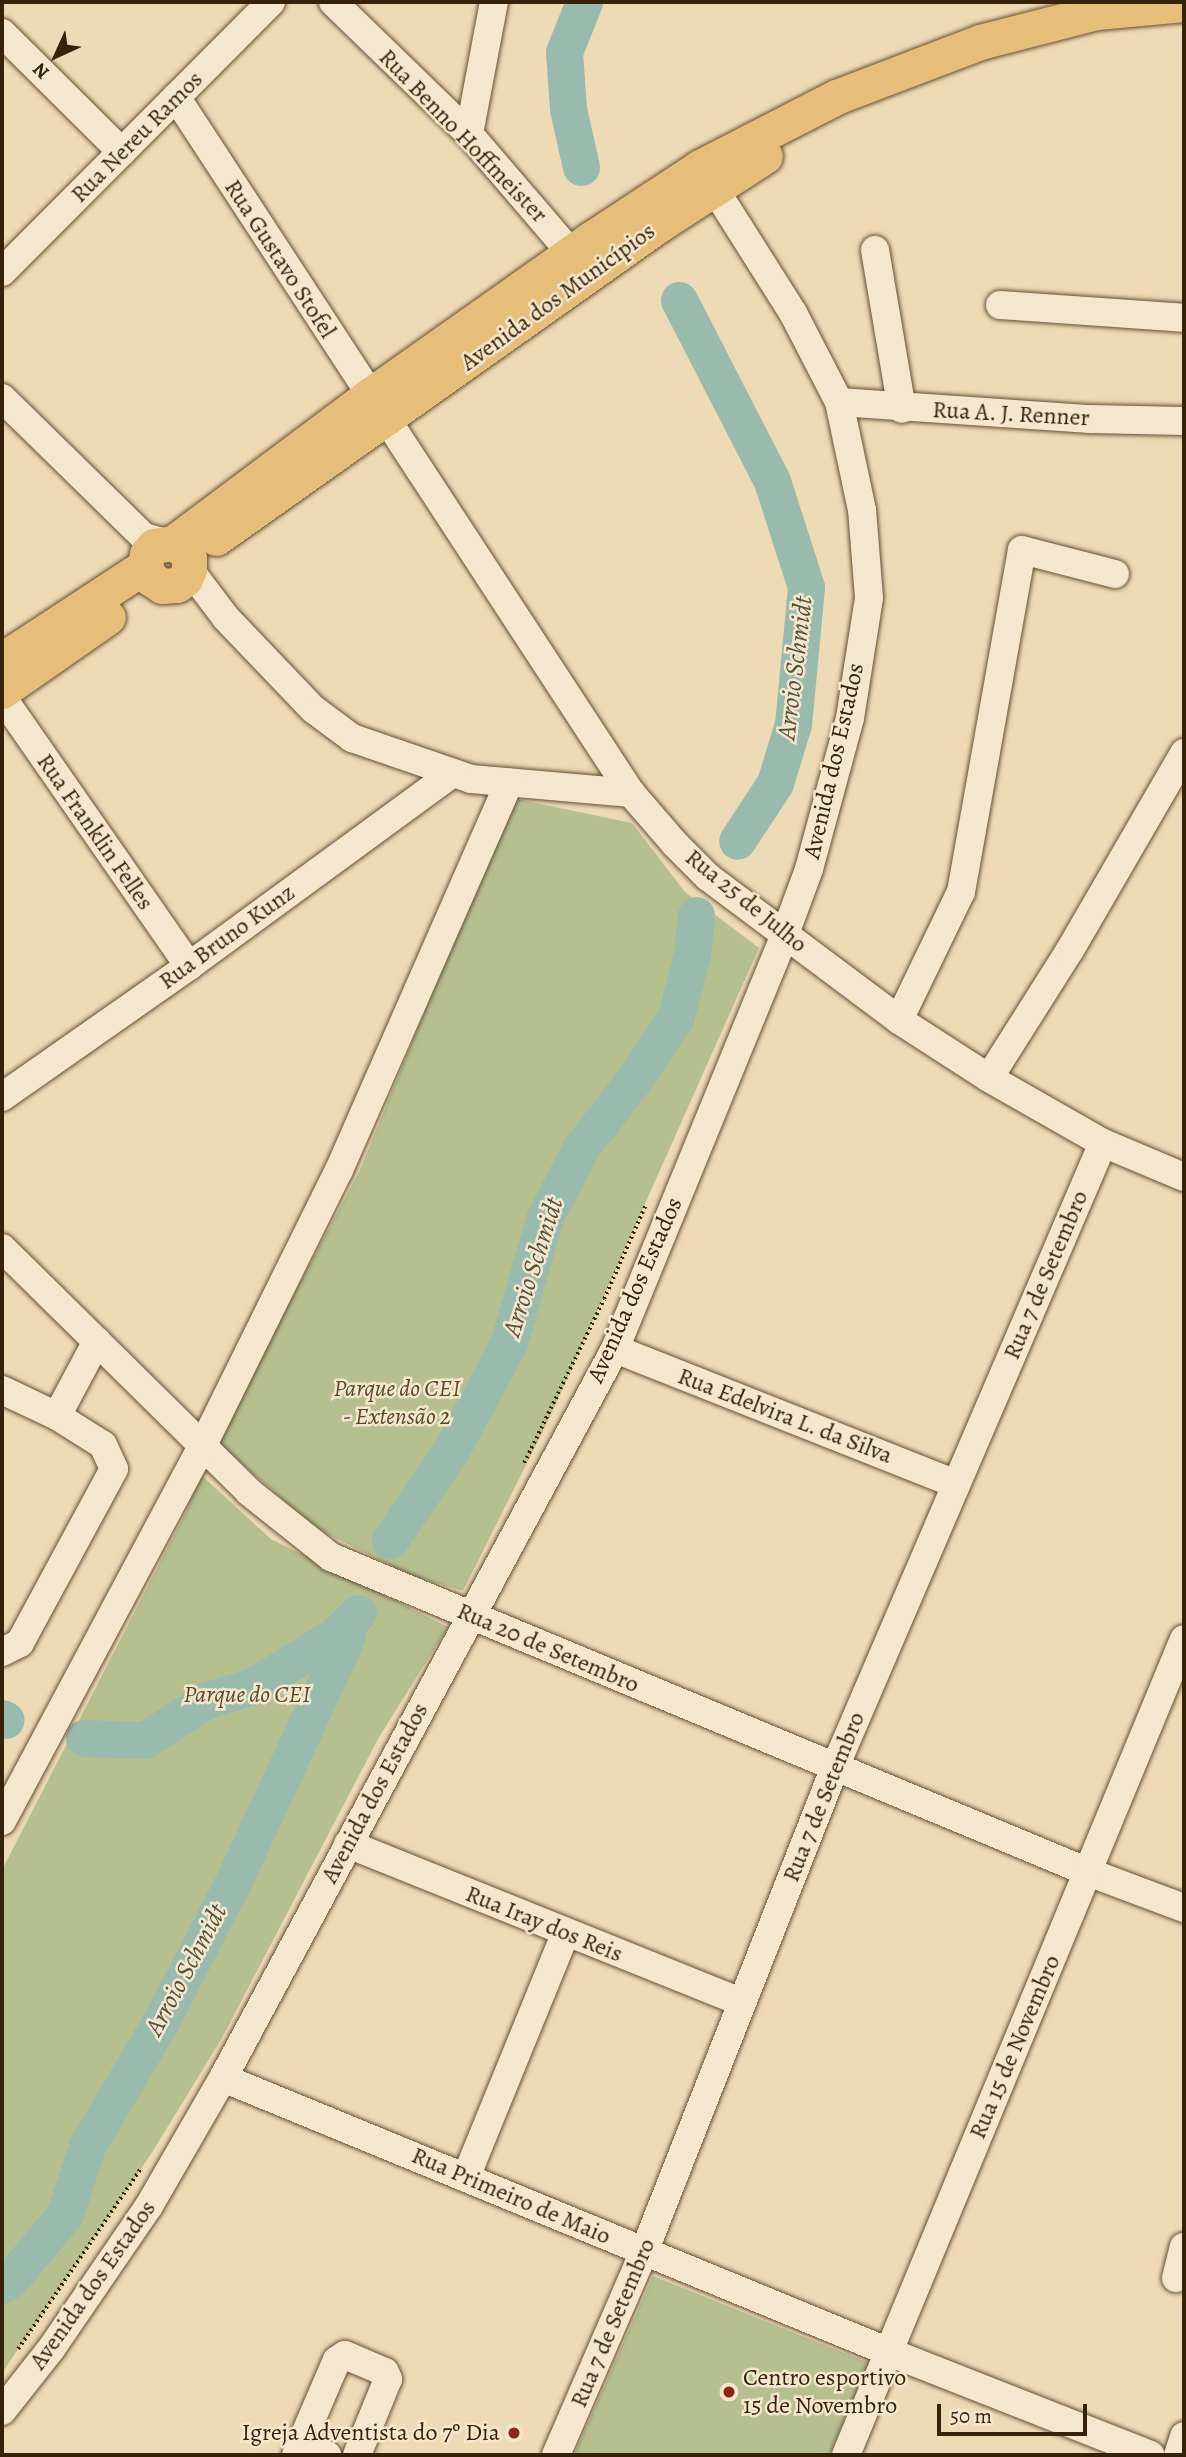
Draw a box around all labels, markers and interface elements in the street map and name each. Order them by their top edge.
north arrow [21,21,91,91]
street label: Rua Benno Hoffmeister [373,43,553,229]
text: N [27,57,55,85]
street label: Rua Nereu Ramos [65,65,209,209]
street label: Rua Gustavo Stofel [218,174,342,344]
street label: Avenida dos Municípios [455,217,661,377]
street label: Rua A. J. Renner [931,395,1091,433]
water label: Arroio Schmidt [771,595,819,741]
street label: Avenida dos Estados [797,660,871,862]
street label: Rua Franklin Felles [30,748,160,916]
street label: Rua 25 de Julho [679,843,813,959]
street label: Rua Bruno Kunz [154,878,300,996]
street label: Rua 7 de Setembro [997,1186,1095,1364]
street label: Avenida dos Estados [581,1193,689,1387]
water label: Arroio Schmidt [496,1194,570,1340]
street label: Rua Edelvira L. da Silva [673,1362,897,1470]
park label: Parque do CEI - Extensão 2 [334,1375,460,1431]
street label: Rua 20 de Setembro [453,1597,643,1699]
park label: Parque do CEI [184,1681,310,1709]
street label: Avenida dos Estados [315,1698,435,1888]
street label: Rua 7 de Setembro [777,1708,871,1886]
street label: Rua Iray dos Reis [461,1879,627,1969]
water label: Arroio Schmidt [138,1899,234,2041]
street label: Rua 15 de Novembro [963,1951,1067,2143]
street label: Rua Primeiro de Maio [407,2141,615,2251]
street label: Avenida dos Estados [24,2195,162,2375]
street label: Rua 7 de Setembro [564,2234,662,2412]
place label: Centro esportivo 15 de Novembro [743,2364,906,2420]
marker: Centro esportivo 15 de Novembro [721,2384,737,2400]
scale bar [941,2390,1092,2434]
text: 50 m [950,2402,992,2430]
place label: Igreja Adventista do 7º Dia [242,2419,500,2447]
marker: Igreja Adventista do 7º Dia [506,2425,522,2441]

